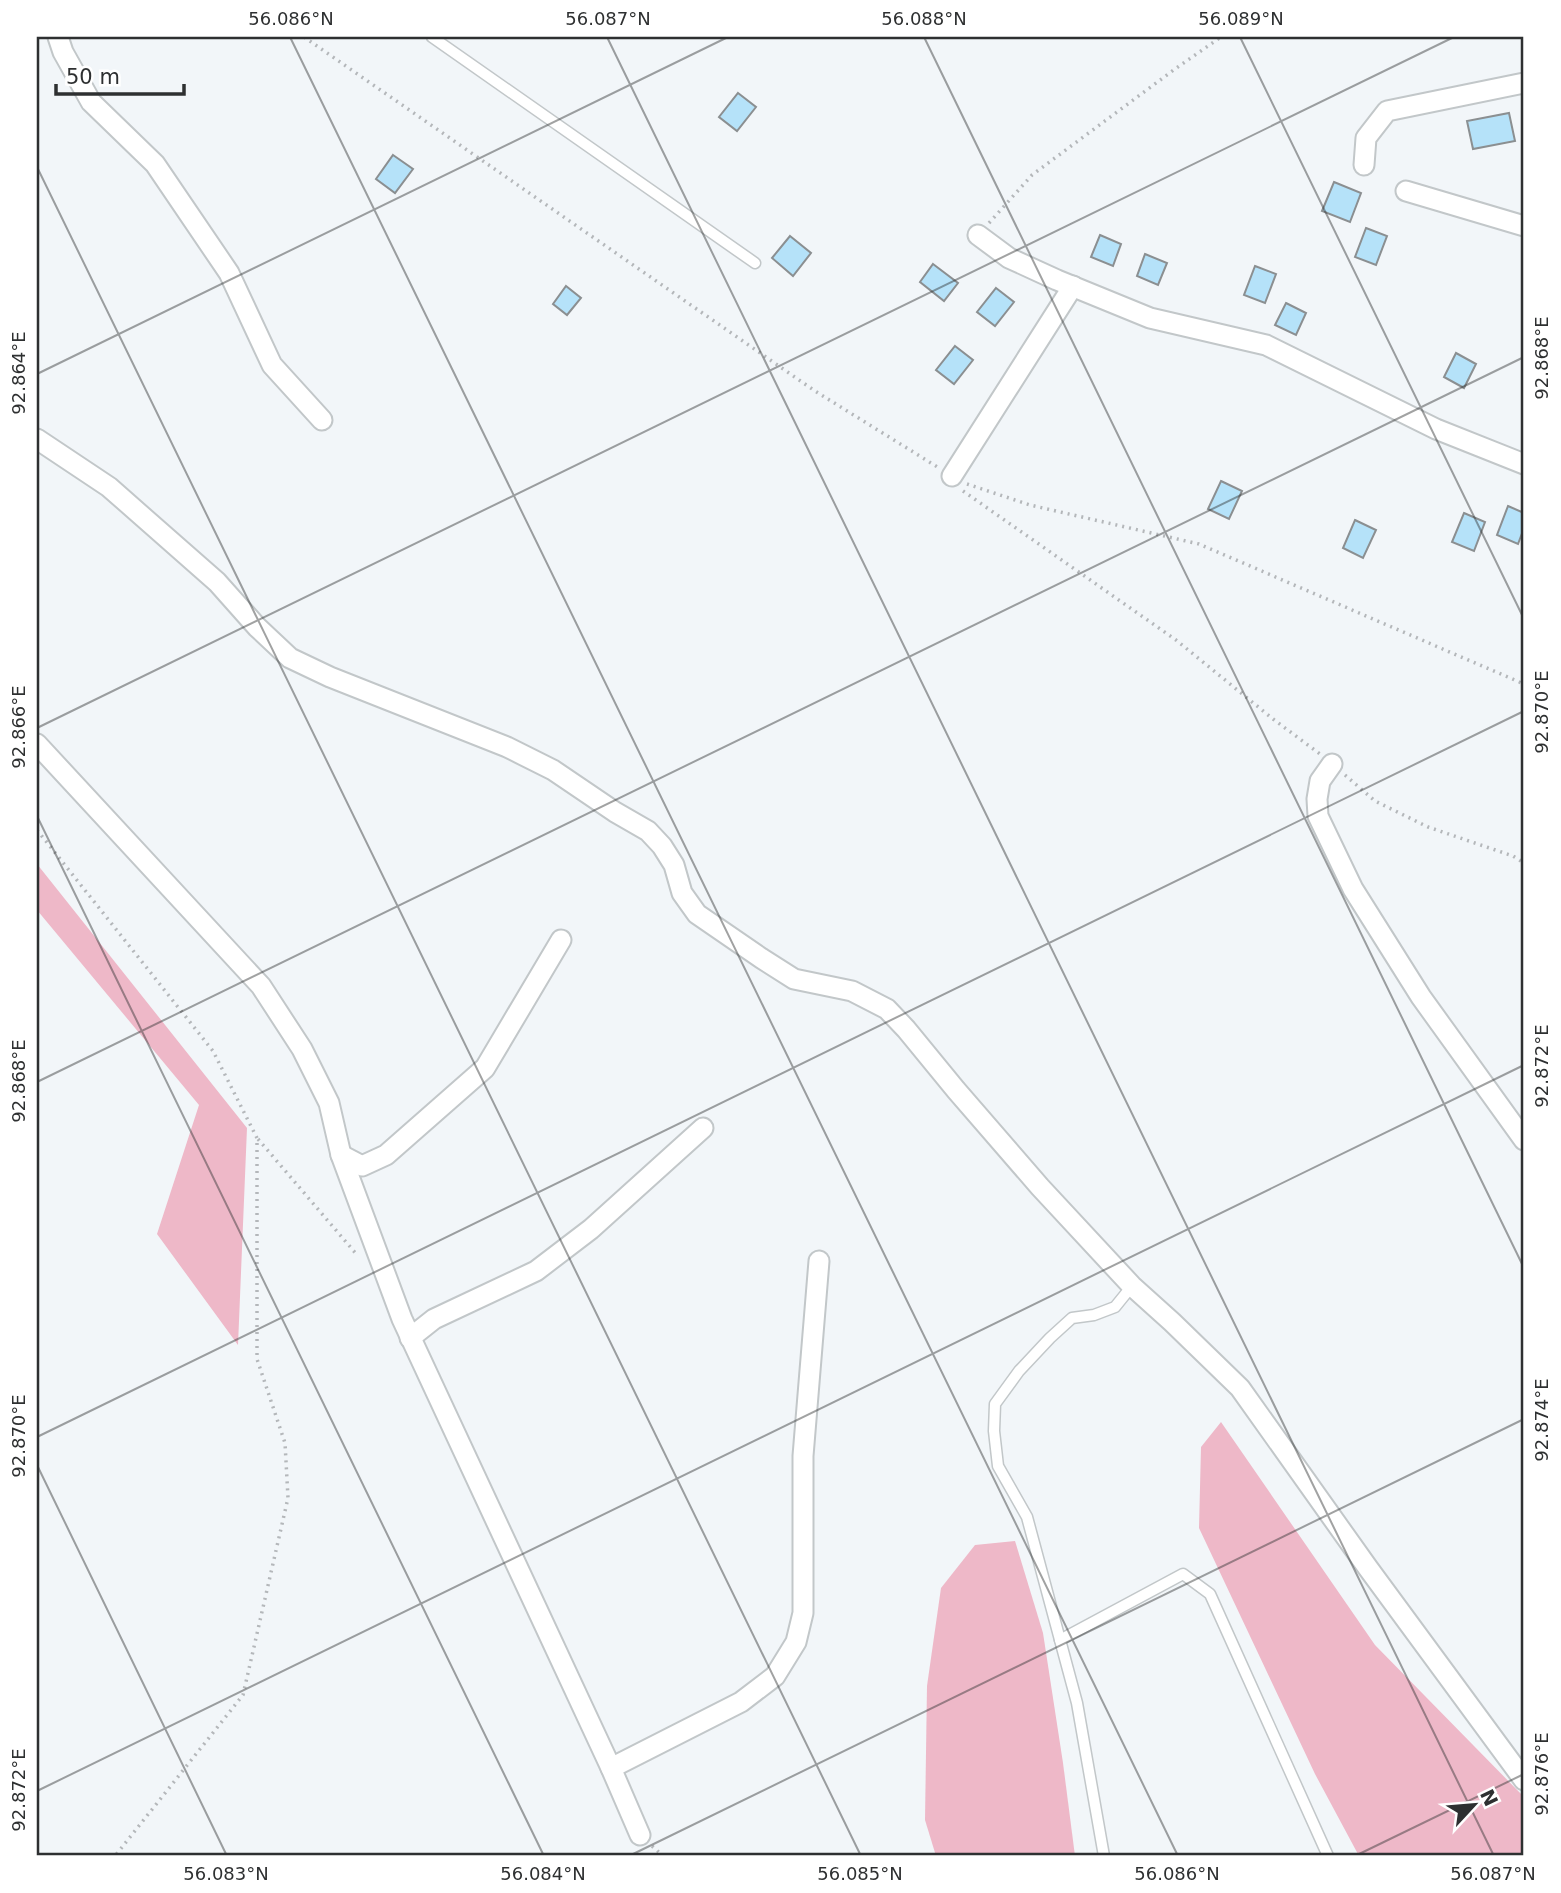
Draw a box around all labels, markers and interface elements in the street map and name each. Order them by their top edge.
text: 56.086°N [248,8,334,29]
text: 56.087°N [565,8,651,29]
text: 56.088°N [881,8,967,29]
text: 56.089°N [1198,8,1284,29]
scale bar [56,52,184,96]
text: 50 m [66,65,120,89]
text: 92.868°E [1531,316,1552,400]
text: 92.864°E [8,331,29,415]
text: 92.870°E [1531,670,1552,754]
text: 92.866°E [8,685,29,769]
text: 92.872°E [1531,1024,1552,1108]
text: 92.868°E [8,1039,29,1123]
text: 92.874°E [1531,1378,1552,1462]
text: 92.870°E [8,1394,29,1478]
text: 92.876°E [1531,1732,1552,1816]
text: 92.872°E [8,1748,29,1832]
north arrow [1438,1770,1508,1840]
text: N [1476,1786,1503,1810]
text: 56.083°N [183,1863,269,1884]
text: 56.084°N [500,1863,586,1884]
text: 56.085°N [817,1863,903,1884]
text: 56.086°N [1134,1863,1220,1884]
text: 56.087°N [1450,1863,1536,1884]

